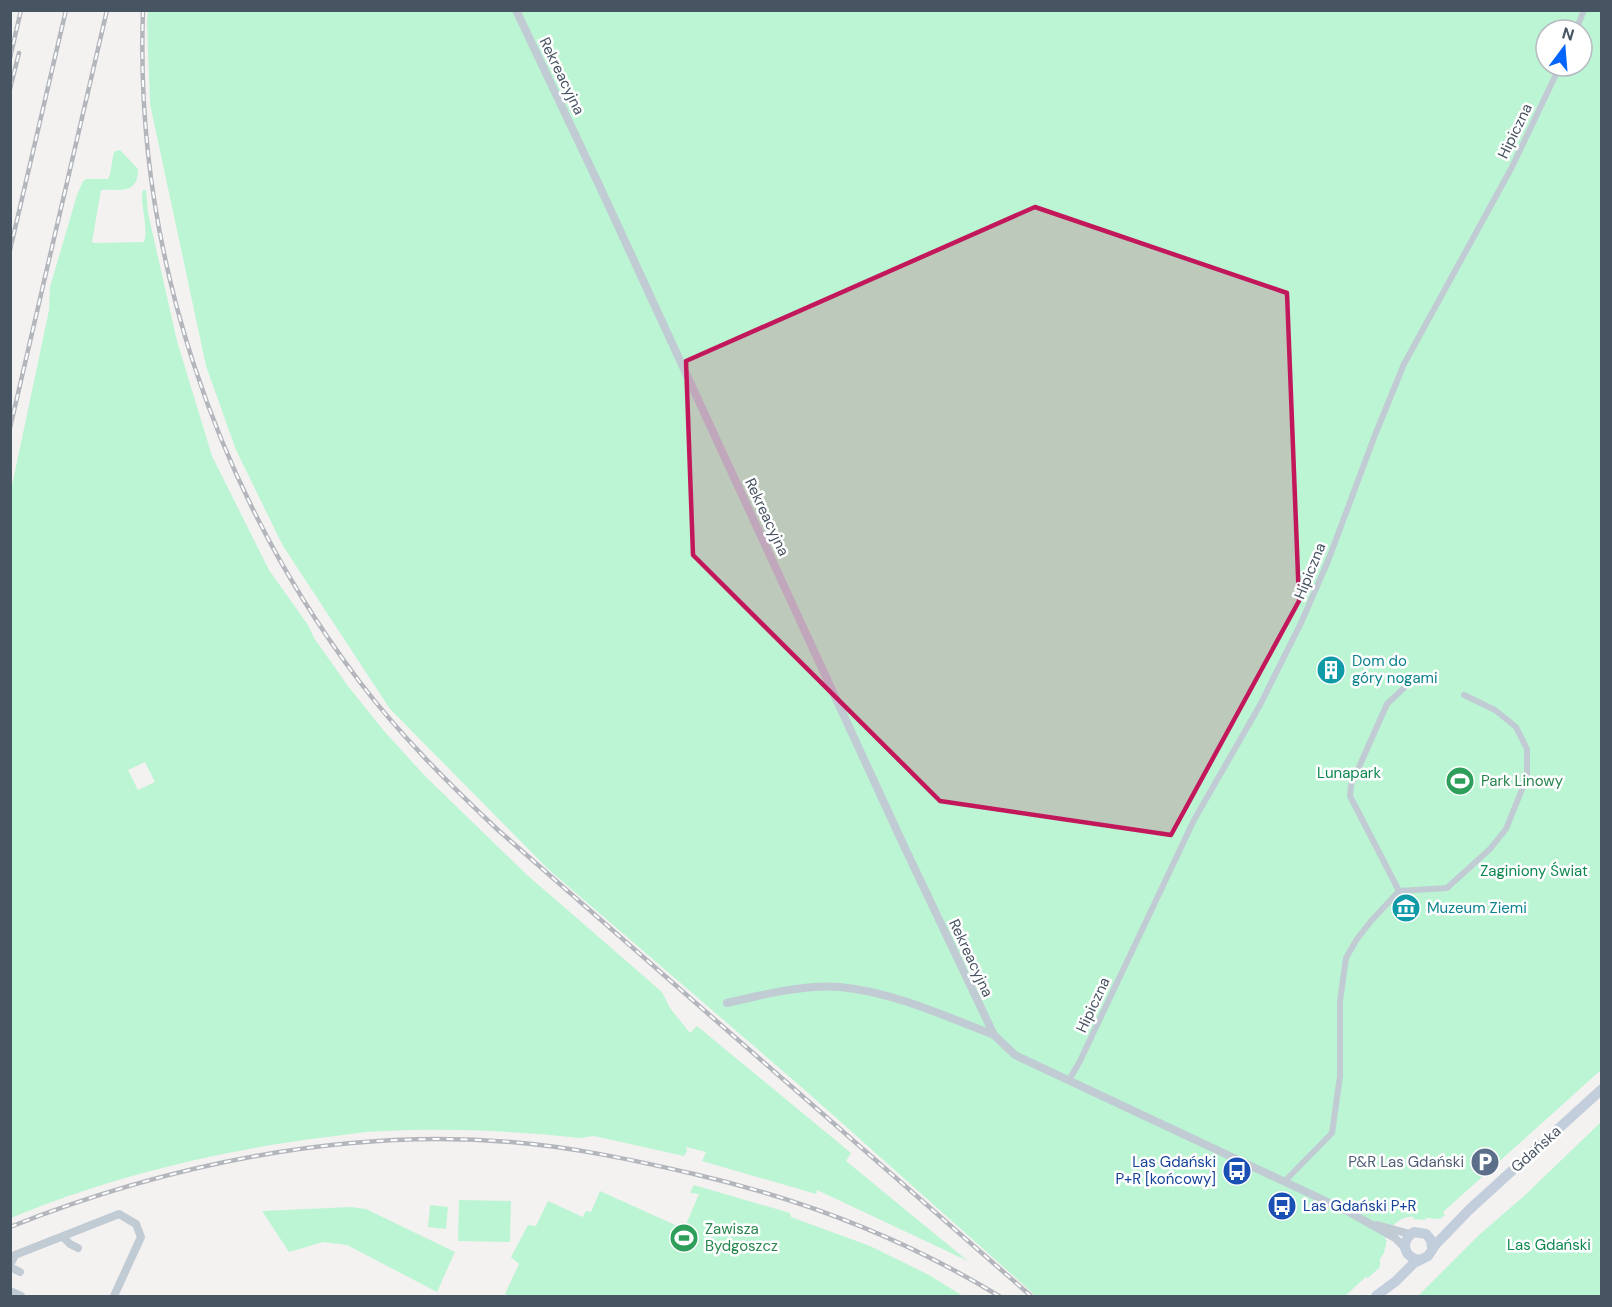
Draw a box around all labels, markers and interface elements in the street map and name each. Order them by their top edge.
north arrow [1534,18,1594,78]
text: N [1559,22,1577,46]
street label: Rekreacyjna [535,34,589,118]
street label: Hipiczna [1493,100,1537,162]
street label: Rekreacyjna [740,475,794,559]
street label: Hipiczna [1290,540,1330,602]
place label: Dom do góry nogami [1352,651,1438,688]
building icon: Dom do góry nogami [1315,654,1347,686]
park label: Lunapark [1317,763,1381,783]
sports icon: Park Linowy [1444,765,1476,797]
place label: Park Linowy [1481,771,1564,791]
park label: Zaginiony Świat [1480,861,1588,881]
museum icon: Muzeum Ziemi [1390,892,1422,924]
place label: Muzeum Ziemi [1427,898,1527,918]
street label: Rekreacyjna [944,916,998,1000]
street label: Hipiczna [1071,974,1115,1036]
street label: Gdańska [1507,1121,1565,1177]
parking icon: P&R Las Gdański [1469,1146,1501,1178]
place label: Las Gdański P+R [końcowy] [1115,1152,1216,1189]
place label: P&R Las Gdański [1348,1152,1464,1172]
bus stop icon: Las Gdański P+R [końcowy] [1221,1155,1253,1187]
bus stop icon: Las Gdański P+R [1266,1190,1298,1222]
place label: Las Gdański P+R [1303,1196,1417,1216]
place label: Zawisza Bydgoszcz [705,1219,778,1256]
sports icon: Zawisza Bydgoszcz [668,1222,700,1254]
park label: Las Gdański [1507,1235,1591,1255]

